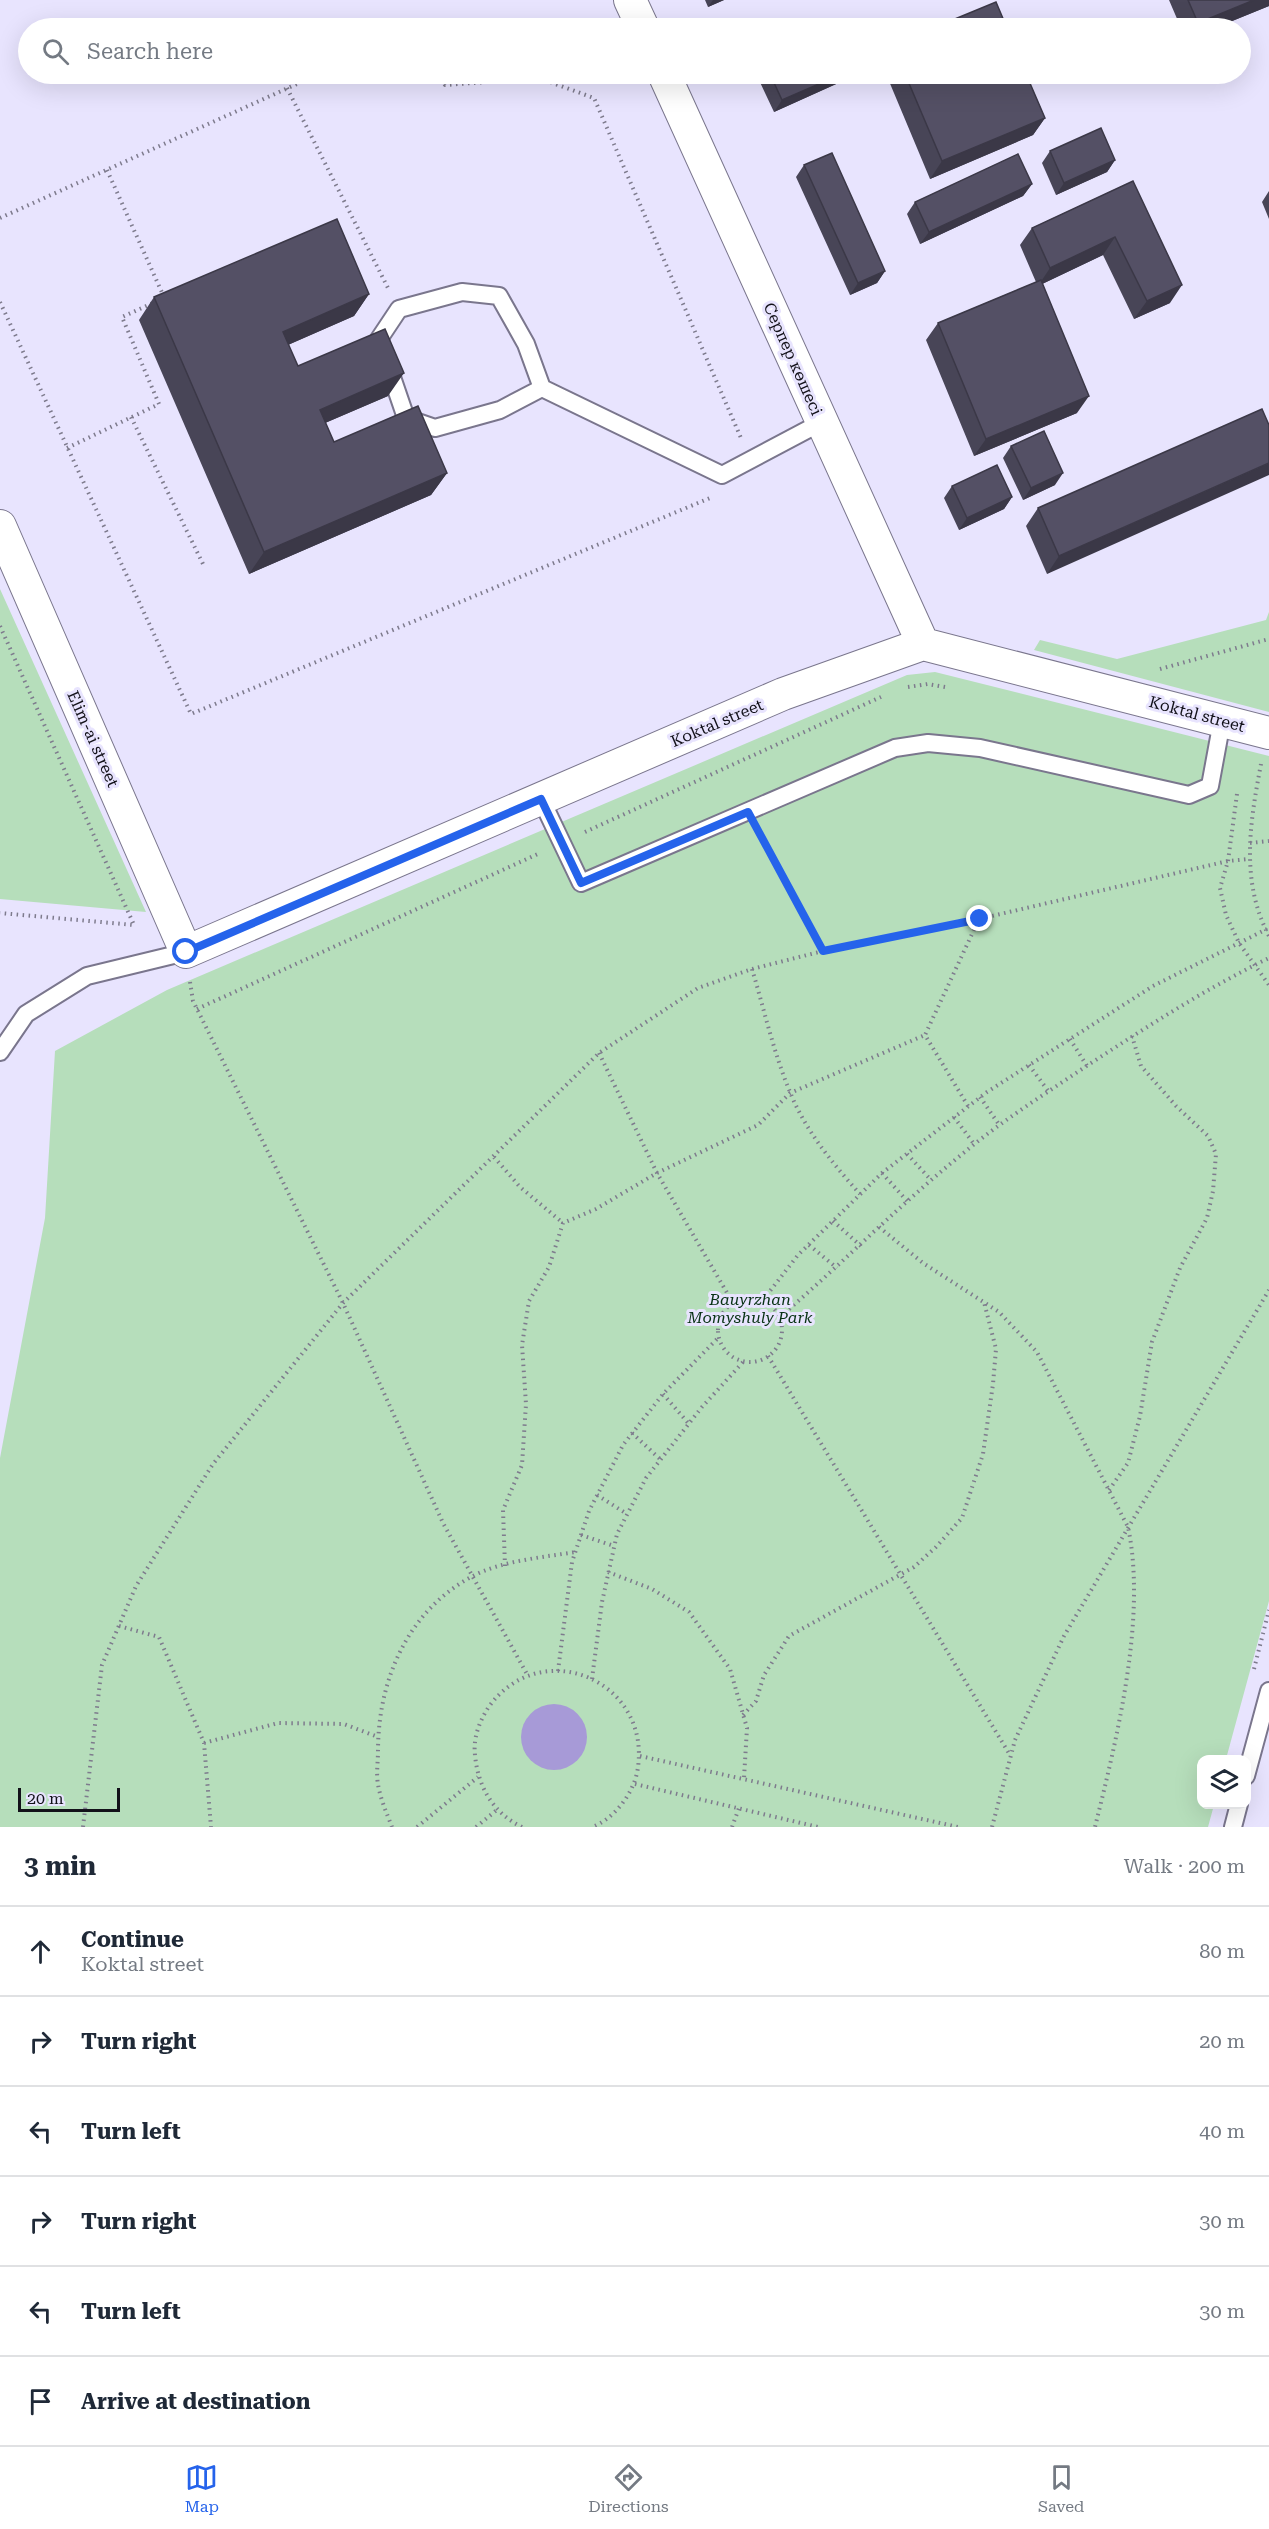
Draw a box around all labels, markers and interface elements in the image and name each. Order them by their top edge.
search box [18,18,1251,84]
icon: search [39,35,72,68]
text: Search here [87,39,213,64]
street label: Серпер көшесі [760,300,826,418]
street label: Elim-ai street [63,688,123,790]
street label: Koktal street [1147,692,1247,736]
street label: Koktal street [668,695,766,751]
route end [966,905,992,931]
route start [172,938,198,964]
park label: Bauyrzhan Momyshuly Park [687,1290,813,1327]
map controls [1197,1755,1251,1809]
button: layers [1197,1755,1251,1809]
scale bar [18,1785,120,1812]
text: 20 m [27,1789,64,1808]
text: 3 min [24,1851,96,1881]
text: Walk · 200 m [1124,1854,1245,1878]
text: Continue [81,1927,184,1952]
icon: ahead [24,1935,57,1968]
text: 80 m [1199,1939,1245,1963]
text: Koktal street [81,1952,204,1976]
icon: right [24,2025,57,2058]
text: Turn right [81,2029,196,2054]
text: 20 m [1199,2029,1245,2053]
icon: left [24,2115,57,2148]
text: Turn left [81,2119,181,2144]
text: 40 m [1199,2119,1245,2143]
icon: right [24,2205,57,2238]
text: Turn right [81,2209,196,2234]
text: 30 m [1199,2209,1245,2233]
icon: left [24,2295,57,2328]
text: Turn left [81,2299,181,2324]
text: 30 m [1199,2299,1245,2323]
icon: arrive [24,2385,57,2418]
text: Arrive at destination [81,2389,310,2414]
tab: Map [185,2461,219,2516]
tab: Directions [588,2461,669,2516]
tab: Saved [1038,2461,1084,2516]

